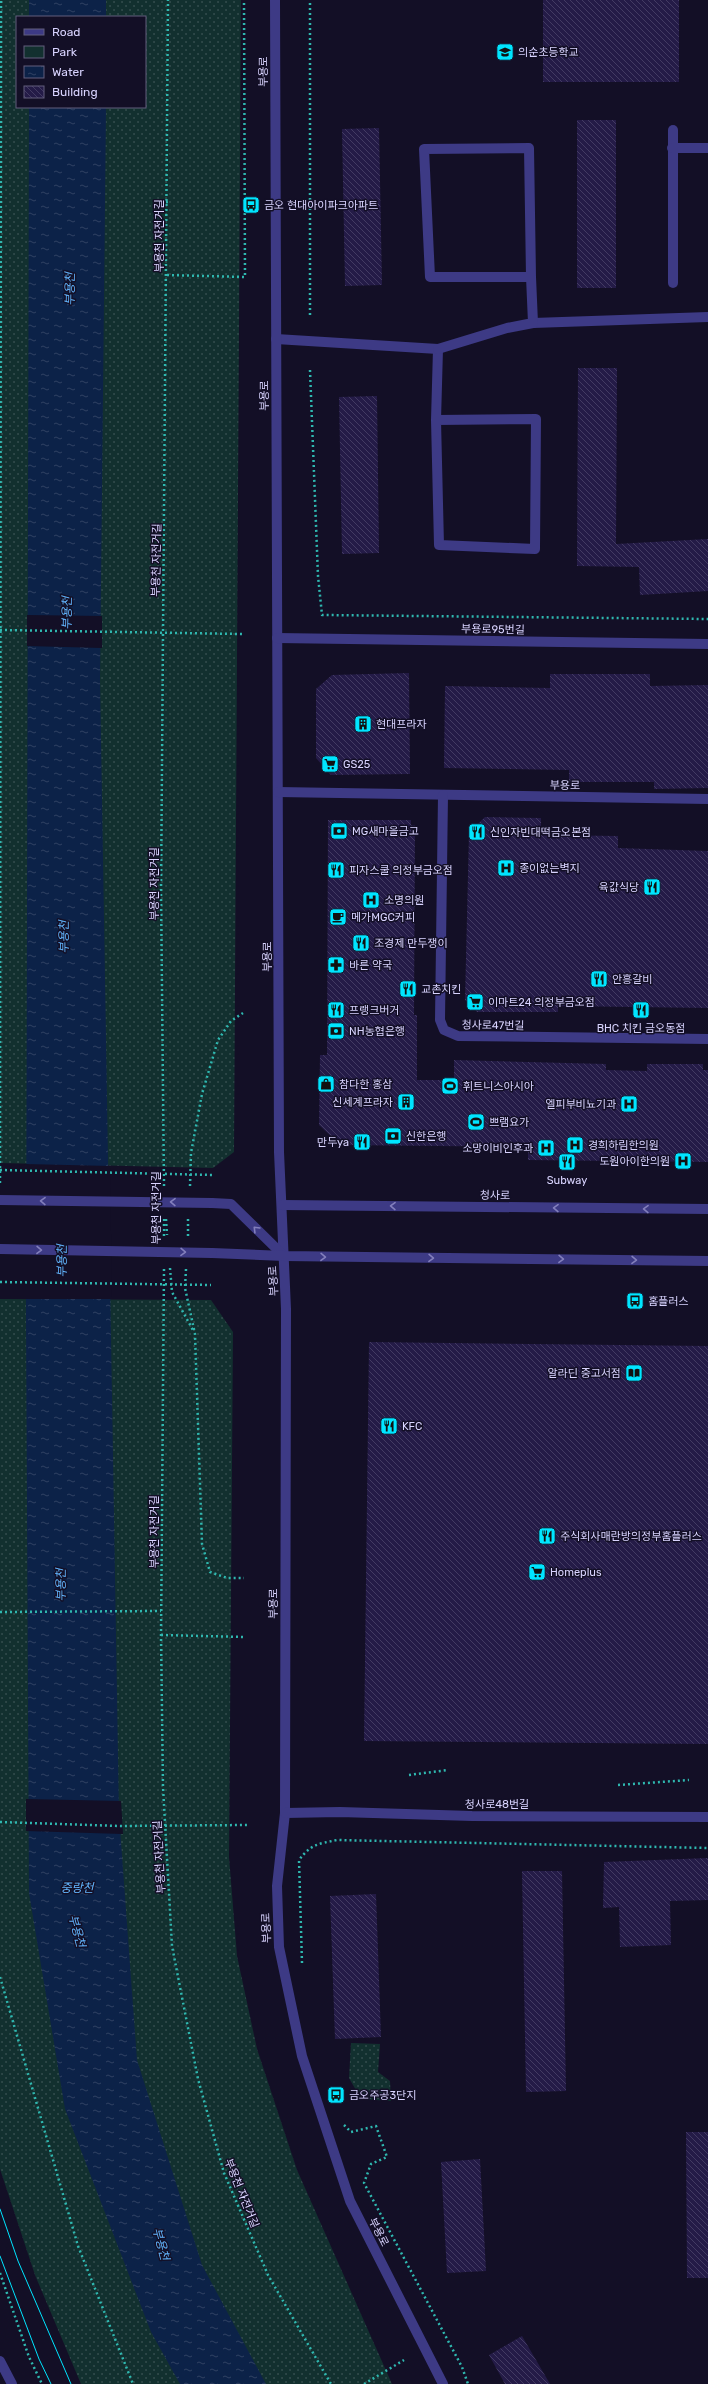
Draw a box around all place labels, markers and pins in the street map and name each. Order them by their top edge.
school or university icon: 의순초등학교 [495,42,515,62]
place label: 의순초등학교 [518,46,579,59]
bus stop icon: 금오 현대아이파크아파트 [241,195,261,215]
place label: 금오 현대아이파크아파트 [264,199,378,212]
building icon: 현대프라자 [353,714,373,734]
place label: 현대프라자 [376,718,427,731]
supermarket icon: GS25 [320,754,340,774]
place label: GS25 [343,758,371,771]
bank icon: MG새마을금고 [329,821,349,841]
restaurant icon: 신인자빈대떡금오본점 [467,822,487,842]
place label: MG새마을금고 [352,825,419,838]
place label: 신인자빈대떡금오본점 [490,826,591,839]
hospital icon: 종이없는벽지 [496,858,516,878]
restaurant icon: 피자스쿨 의정부금오점 [326,860,346,880]
place label: 종이없는벽지 [519,862,580,875]
place label: 피자스쿨 의정부금오점 [349,864,453,877]
restaurant icon: 육값식당 [642,877,662,897]
place label: 육값식당 [599,881,639,894]
hospital icon: 소명의원 [361,890,381,910]
place label: 소명의원 [384,894,424,907]
cafe icon: 메가MGC커피 [328,907,348,927]
place label: 메가MGC커피 [351,911,415,924]
restaurant icon: 조경제 만두쟁이 [351,933,371,953]
place label: 조경제 만두쟁이 [374,937,448,950]
pharmacy icon: 바른 약국 [326,955,346,975]
place label: 바른 약국 [349,959,392,972]
restaurant icon: 안흥갈비 [589,969,609,989]
place label: 안흥갈비 [612,973,652,986]
restaurant icon: 교촌치킨 [398,979,418,999]
place label: 교촌치킨 [421,983,461,996]
supermarket icon: 이마트24 의정부금오점 [465,992,485,1012]
place label: 이마트24 의정부금오점 [488,996,595,1009]
restaurant icon: 프랭크버거 [326,1000,346,1020]
restaurant icon: BHC 치킨 금오동점 [631,1000,651,1020]
place label: 프랭크버거 [349,1004,400,1017]
bank icon: NH농협은행 [326,1021,346,1041]
place label: BHC 치킨 금오동점 [597,1022,685,1035]
place label: NH농협은행 [349,1025,405,1038]
shop icon: 참다한 홍삼 [316,1074,336,1094]
sports icon: 휘트니스아시아 [440,1076,460,1096]
place label: 참다한 홍삼 [339,1078,392,1091]
place label: 휘트니스아시아 [463,1080,534,1093]
building icon: 신세계프라자 [396,1092,416,1112]
hospital icon: 엘피부비뇨기과 [619,1094,639,1114]
place label: 신세계프라자 [332,1096,393,1109]
place label: 엘피부비뇨기과 [545,1098,616,1111]
sports icon: 쁘램요가 [466,1112,486,1132]
place label: 쁘램요가 [489,1116,529,1129]
bank icon: 신한은행 [383,1126,403,1146]
place label: 신한은행 [406,1130,446,1143]
restaurant icon: 만두ya [352,1132,372,1152]
hospital icon: 경희하림한의원 [565,1135,585,1155]
place label: 만두ya [317,1136,349,1149]
hospital icon: 소망이비인후과 [536,1138,556,1158]
place label: 경희하림한의원 [588,1139,659,1152]
place label: 소망이비인후과 [462,1142,533,1155]
hospital icon: 도원아이한의원 [673,1151,693,1171]
restaurant icon: Subway [557,1152,577,1172]
place label: 도원아이한의원 [599,1155,670,1168]
place label: Subway [547,1174,587,1187]
bus stop icon: 홈플러스 [625,1291,645,1311]
place label: 홈플러스 [648,1295,688,1308]
library icon: 알라딘 중고서점 [624,1363,644,1383]
place label: 알라딘 중고서점 [547,1367,621,1380]
restaurant icon: KFC [379,1416,399,1436]
place label: KFC [402,1420,422,1433]
restaurant icon: 주식회사매란방의정부홈플러스 [537,1526,557,1546]
place label: 주식회사매란방의정부홈플러스 [560,1530,702,1543]
supermarket icon: Homeplus [527,1562,547,1582]
place label: Homeplus [550,1566,602,1579]
bus stop icon: 금오주공3단지 [326,2085,346,2105]
place label: 금오주공3단지 [349,2089,416,2102]

